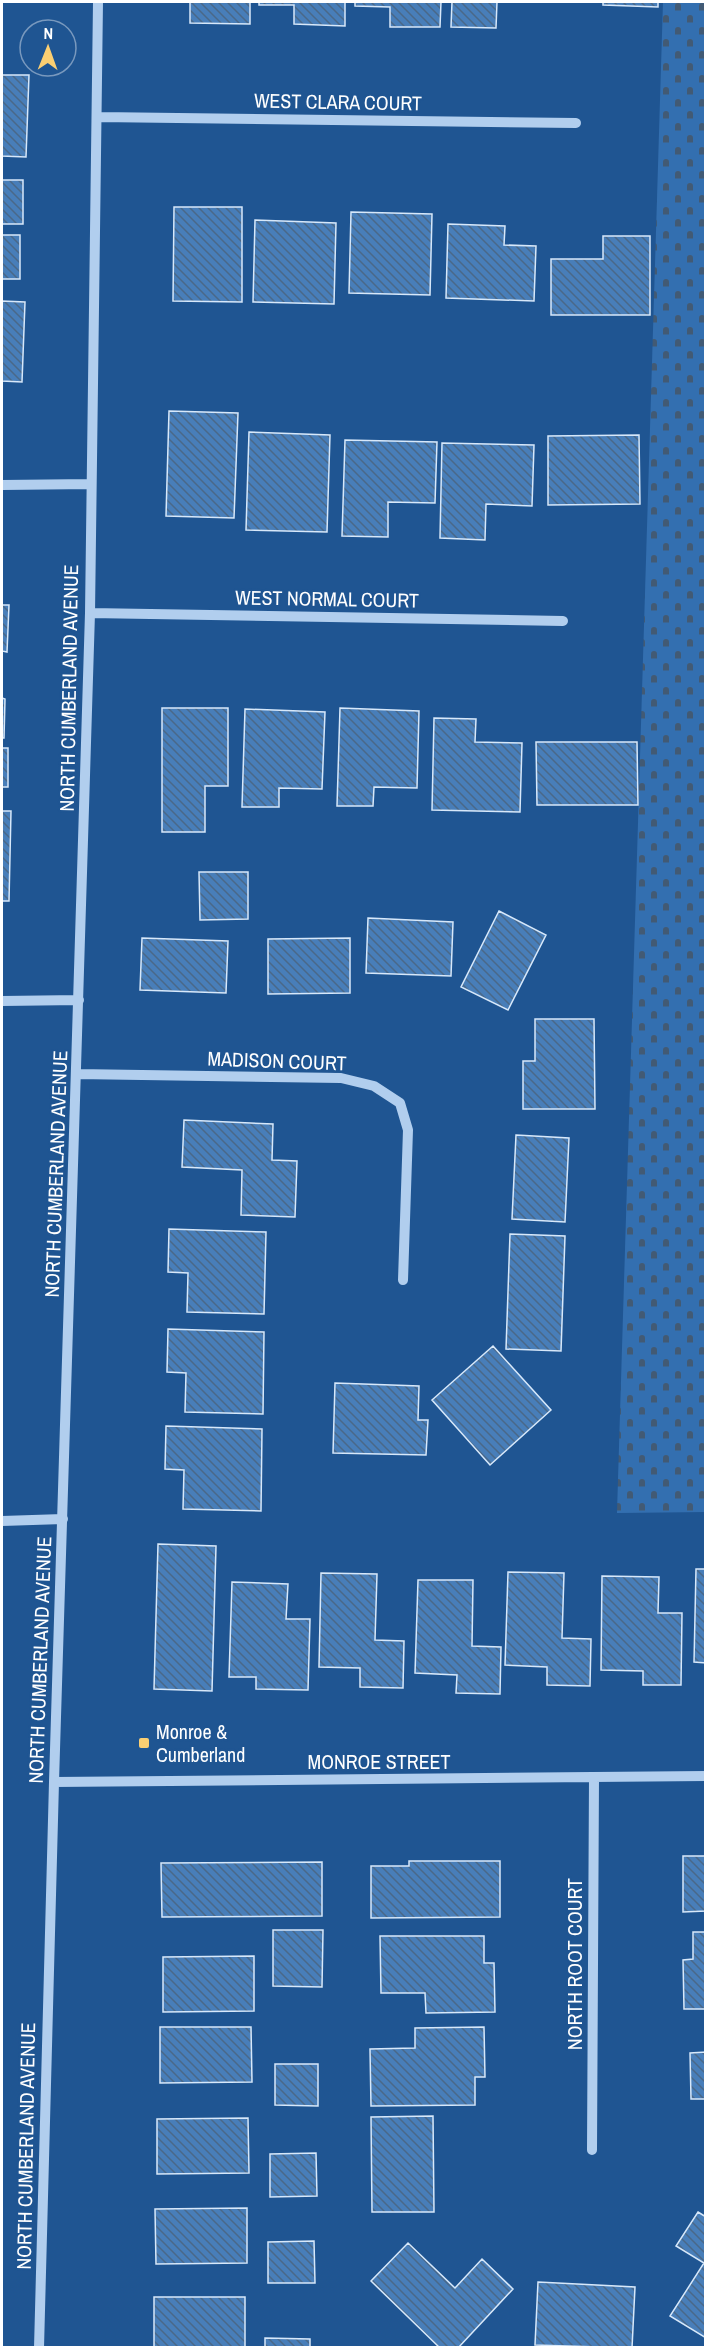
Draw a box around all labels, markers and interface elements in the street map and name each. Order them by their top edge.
north arrow [18,18,78,78]
text: N [43,22,53,44]
street label: WEST CLARA COURT [254,87,422,116]
street label: NORTH CUMBERLAND AVENUE [53,564,84,812]
street label: WEST NORMAL COURT [235,583,419,614]
street label: MADISON COURT [207,1045,347,1076]
street label: NORTH CUMBERLAND AVENUE [38,1050,73,1298]
street label: NORTH CUMBERLAND AVENUE [22,1536,57,1784]
place label: Monroe & Cumberland [156,1718,245,1768]
marker: Monroe & Cumberland [137,1736,151,1750]
street label: MONROE STREET [307,1748,451,1775]
street label: NORTH ROOT COURT [561,1878,588,2050]
street label: NORTH CUMBERLAND AVENUE [10,2022,41,2270]

